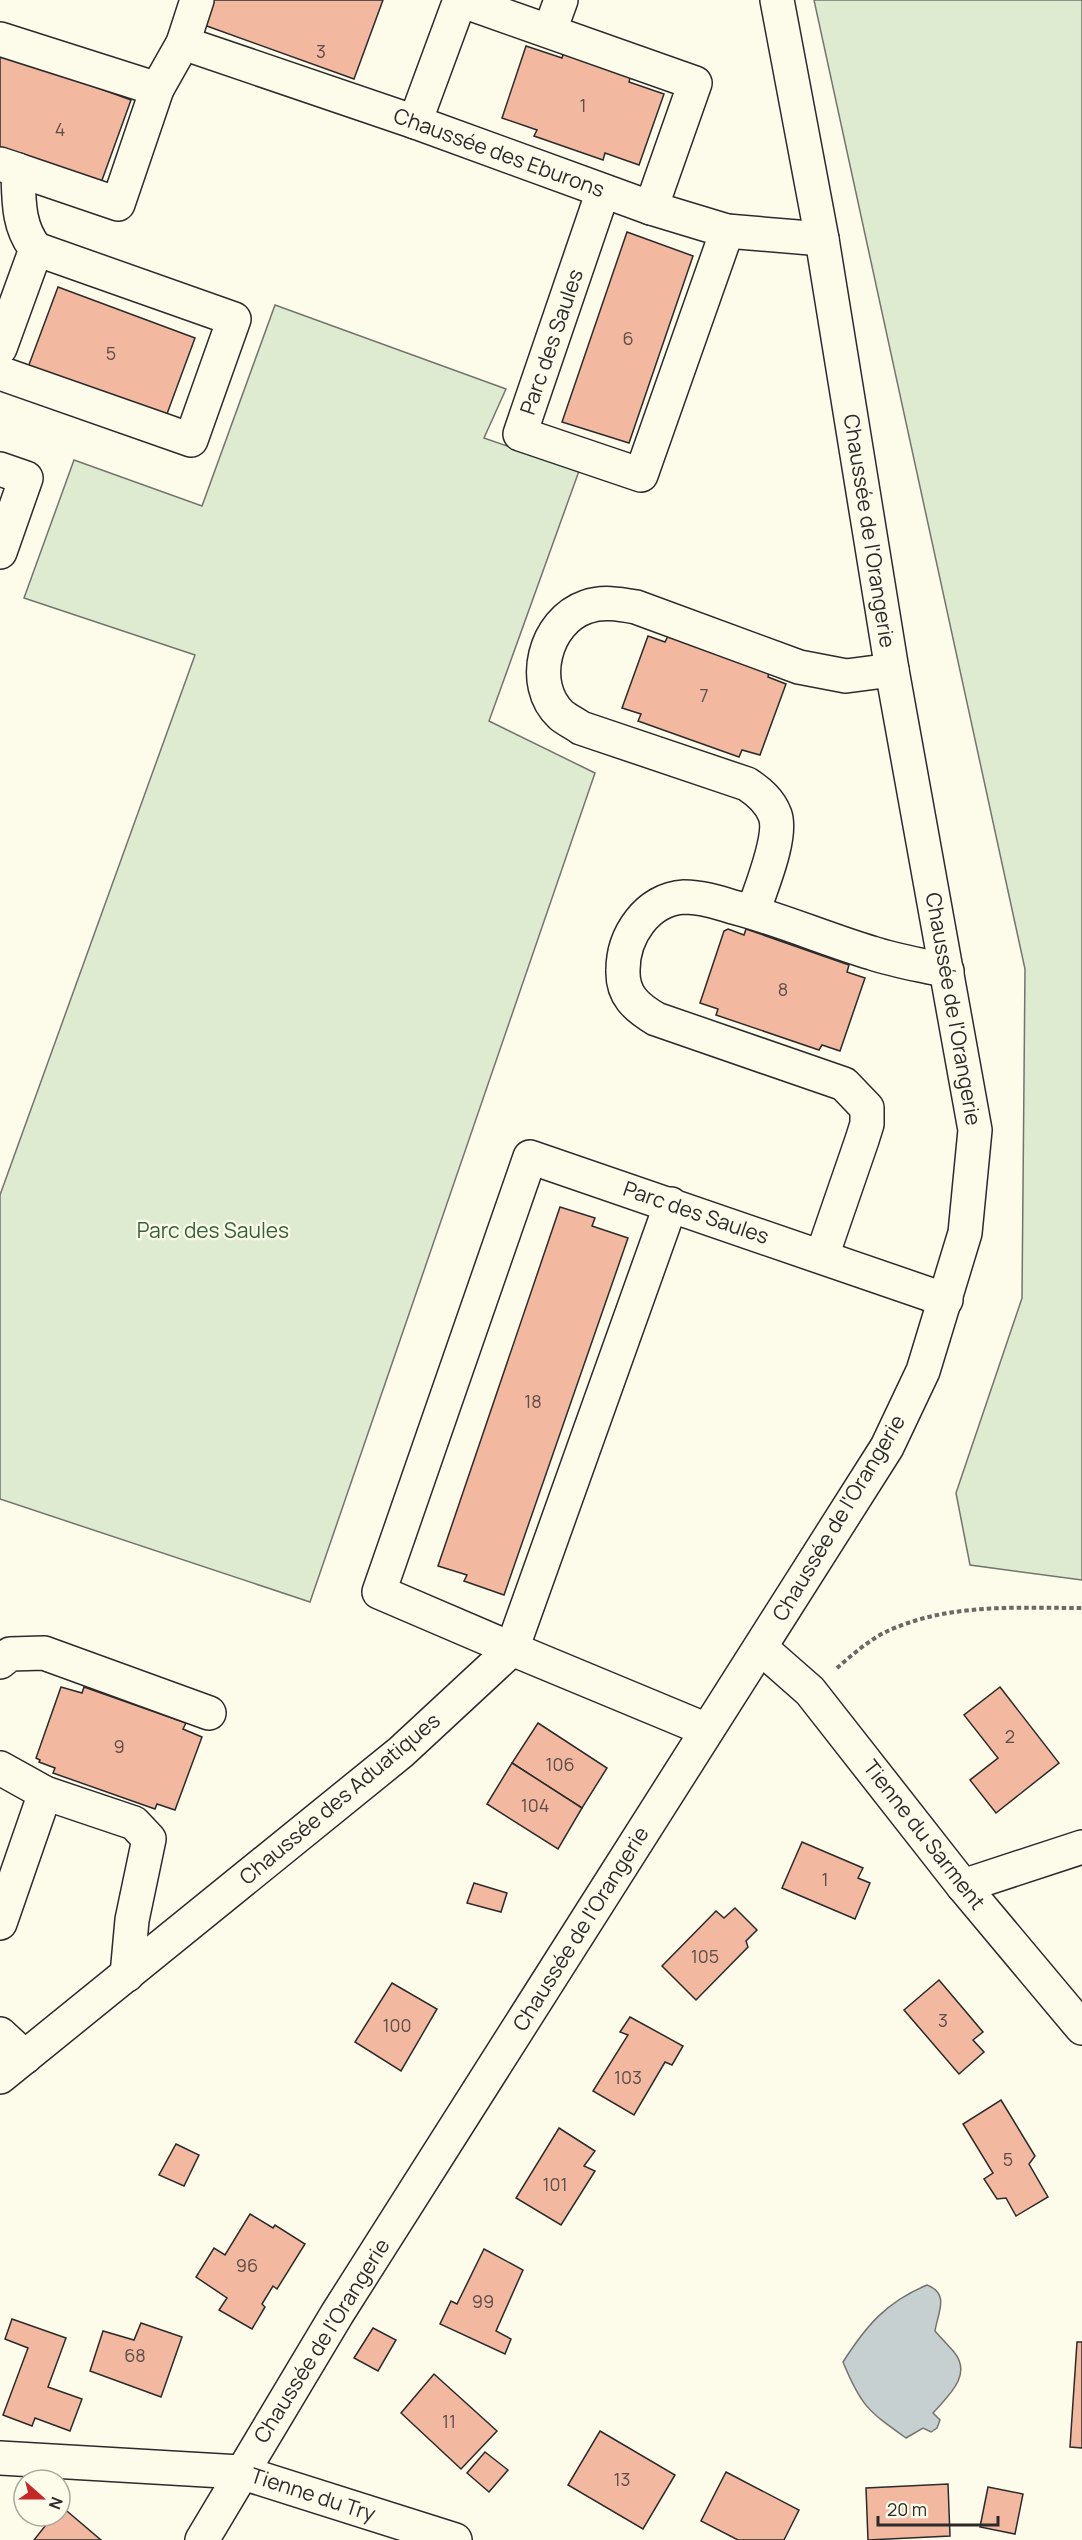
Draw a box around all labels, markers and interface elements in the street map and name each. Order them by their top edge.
house number: 3 [316,39,326,63]
house number: 1 [579,93,587,117]
street label: Chaussée des Eburons [390,101,609,203]
house number: 4 [55,117,65,141]
street label: Parc des Saules [513,265,589,418]
house number: 6 [622,326,634,350]
house number: 5 [106,341,116,365]
street label: Chaussée de l'Orangerie [838,412,902,650]
house number: 7 [699,683,709,707]
street label: Chaussée de l'Orangerie [920,890,988,1127]
house number: 8 [778,977,788,1001]
street label: Parc des Saules [620,1174,773,1250]
park label: Parc des Saules [137,1216,289,1244]
house number: 18 [524,1389,542,1413]
street label: Chaussée de l'Orangerie [765,1409,911,1626]
street label: Chaussée des Aduatiques [233,1706,446,1891]
house number: 2 [1005,1724,1015,1748]
house number: 9 [113,1734,125,1758]
house number: 106 [545,1752,575,1776]
street label: Tienne du Sarment [858,1754,992,1915]
house number: 104 [521,1793,549,1817]
street label: Chaussée de l'Orangerie [506,1821,655,2036]
house number: 1 [821,1867,829,1891]
house number: 105 [691,1944,719,1968]
house number: 3 [938,2008,948,2032]
house number: 100 [383,2013,411,2037]
house number: 103 [614,2065,642,2089]
house number: 5 [1003,2147,1013,2171]
house number: 101 [542,2172,568,2196]
street label: Chaussée de l'Orangerie [247,2233,396,2448]
house number: 96 [236,2253,258,2277]
house number: 99 [472,2289,494,2313]
house number: 68 [124,2343,146,2367]
house number: 11 [442,2409,456,2433]
street label: Tienne du Try [247,2461,379,2527]
house number: 13 [614,2467,630,2491]
north arrow [12,2468,72,2528]
scale bar [878,2489,998,2527]
text: N [44,2494,68,2513]
text: 20 m [887,2497,927,2521]

